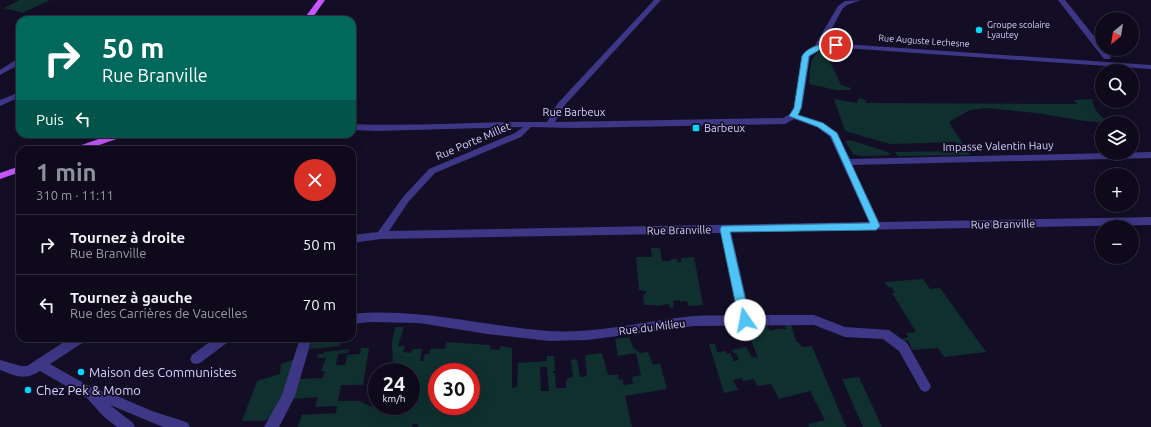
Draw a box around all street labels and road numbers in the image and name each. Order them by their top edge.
street label: Rue Auguste Lechesne [878,33,970,49]
street label: Rue Barbeux [543,106,606,118]
street label: Rue Porte Millet [434,120,513,162]
street label: Impasse Valentin Hauy [942,139,1054,153]
street label: Rue Branville [971,217,1035,231]
street label: Rue Branville [647,223,711,237]
street label: Rue du Milieu [618,317,686,337]

